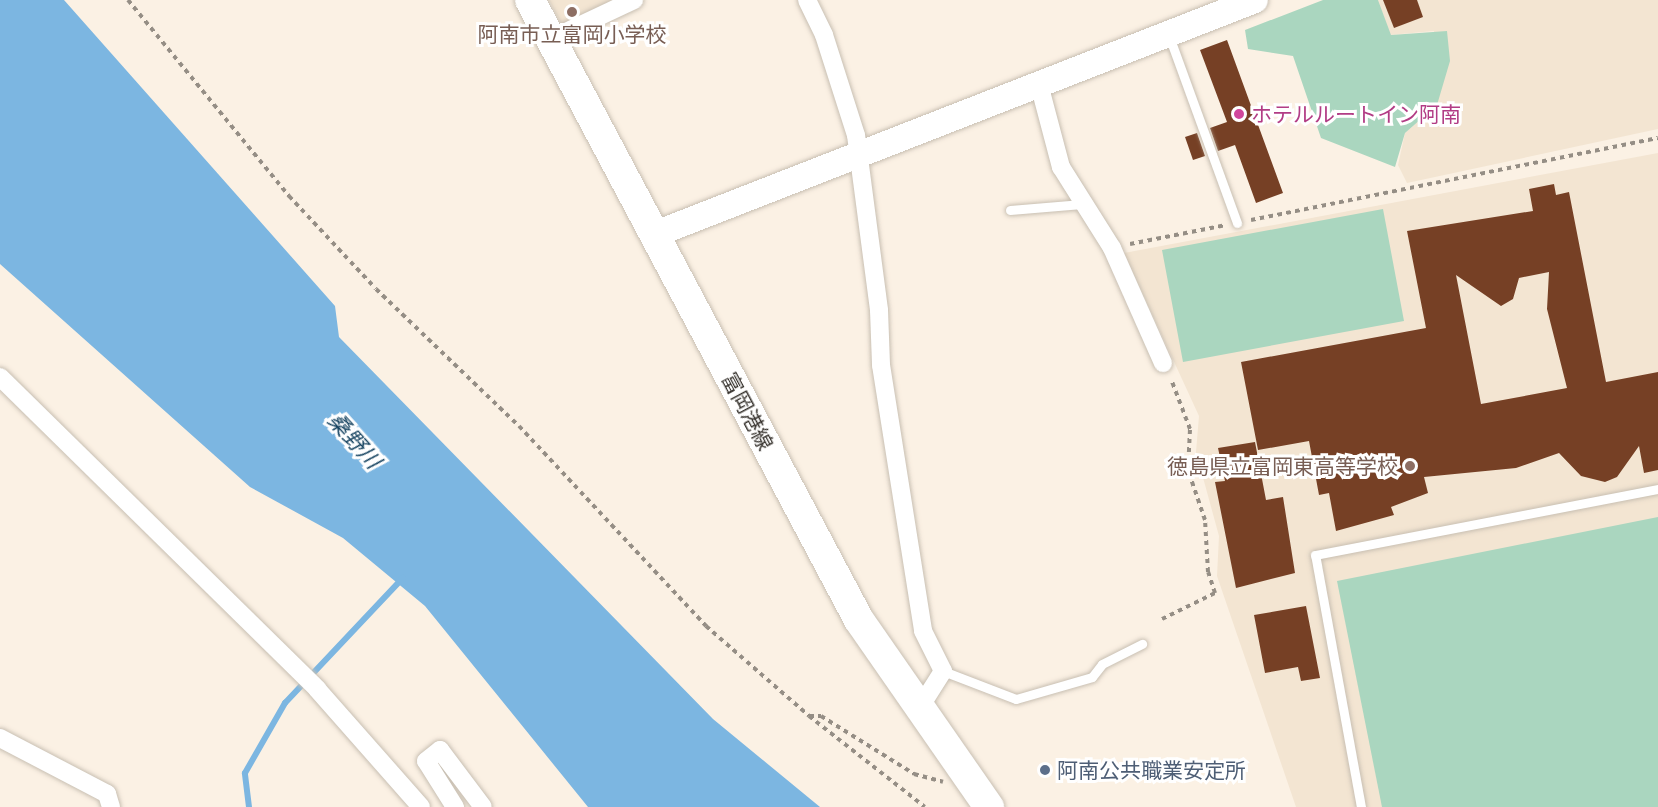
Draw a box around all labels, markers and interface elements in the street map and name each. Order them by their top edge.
marker: 阿南市立富岡小学校 [565,5,579,19]
place label: 阿南市立富岡小学校 [478,21,666,47]
place label: ホテルルートイン阿南 [1251,101,1461,127]
marker: ホテルルートイン阿南 [1232,107,1246,121]
street label: 富岡港線 [717,368,779,454]
water label: 桑野川 [323,407,387,473]
place label: 徳島県立富岡東高等学校 [1167,453,1398,479]
marker: 徳島県立富岡東高等学校 [1403,459,1417,473]
place label: 阿南公共職業安定所 [1057,757,1246,783]
marker: 阿南公共職業安定所 [1038,763,1052,777]

